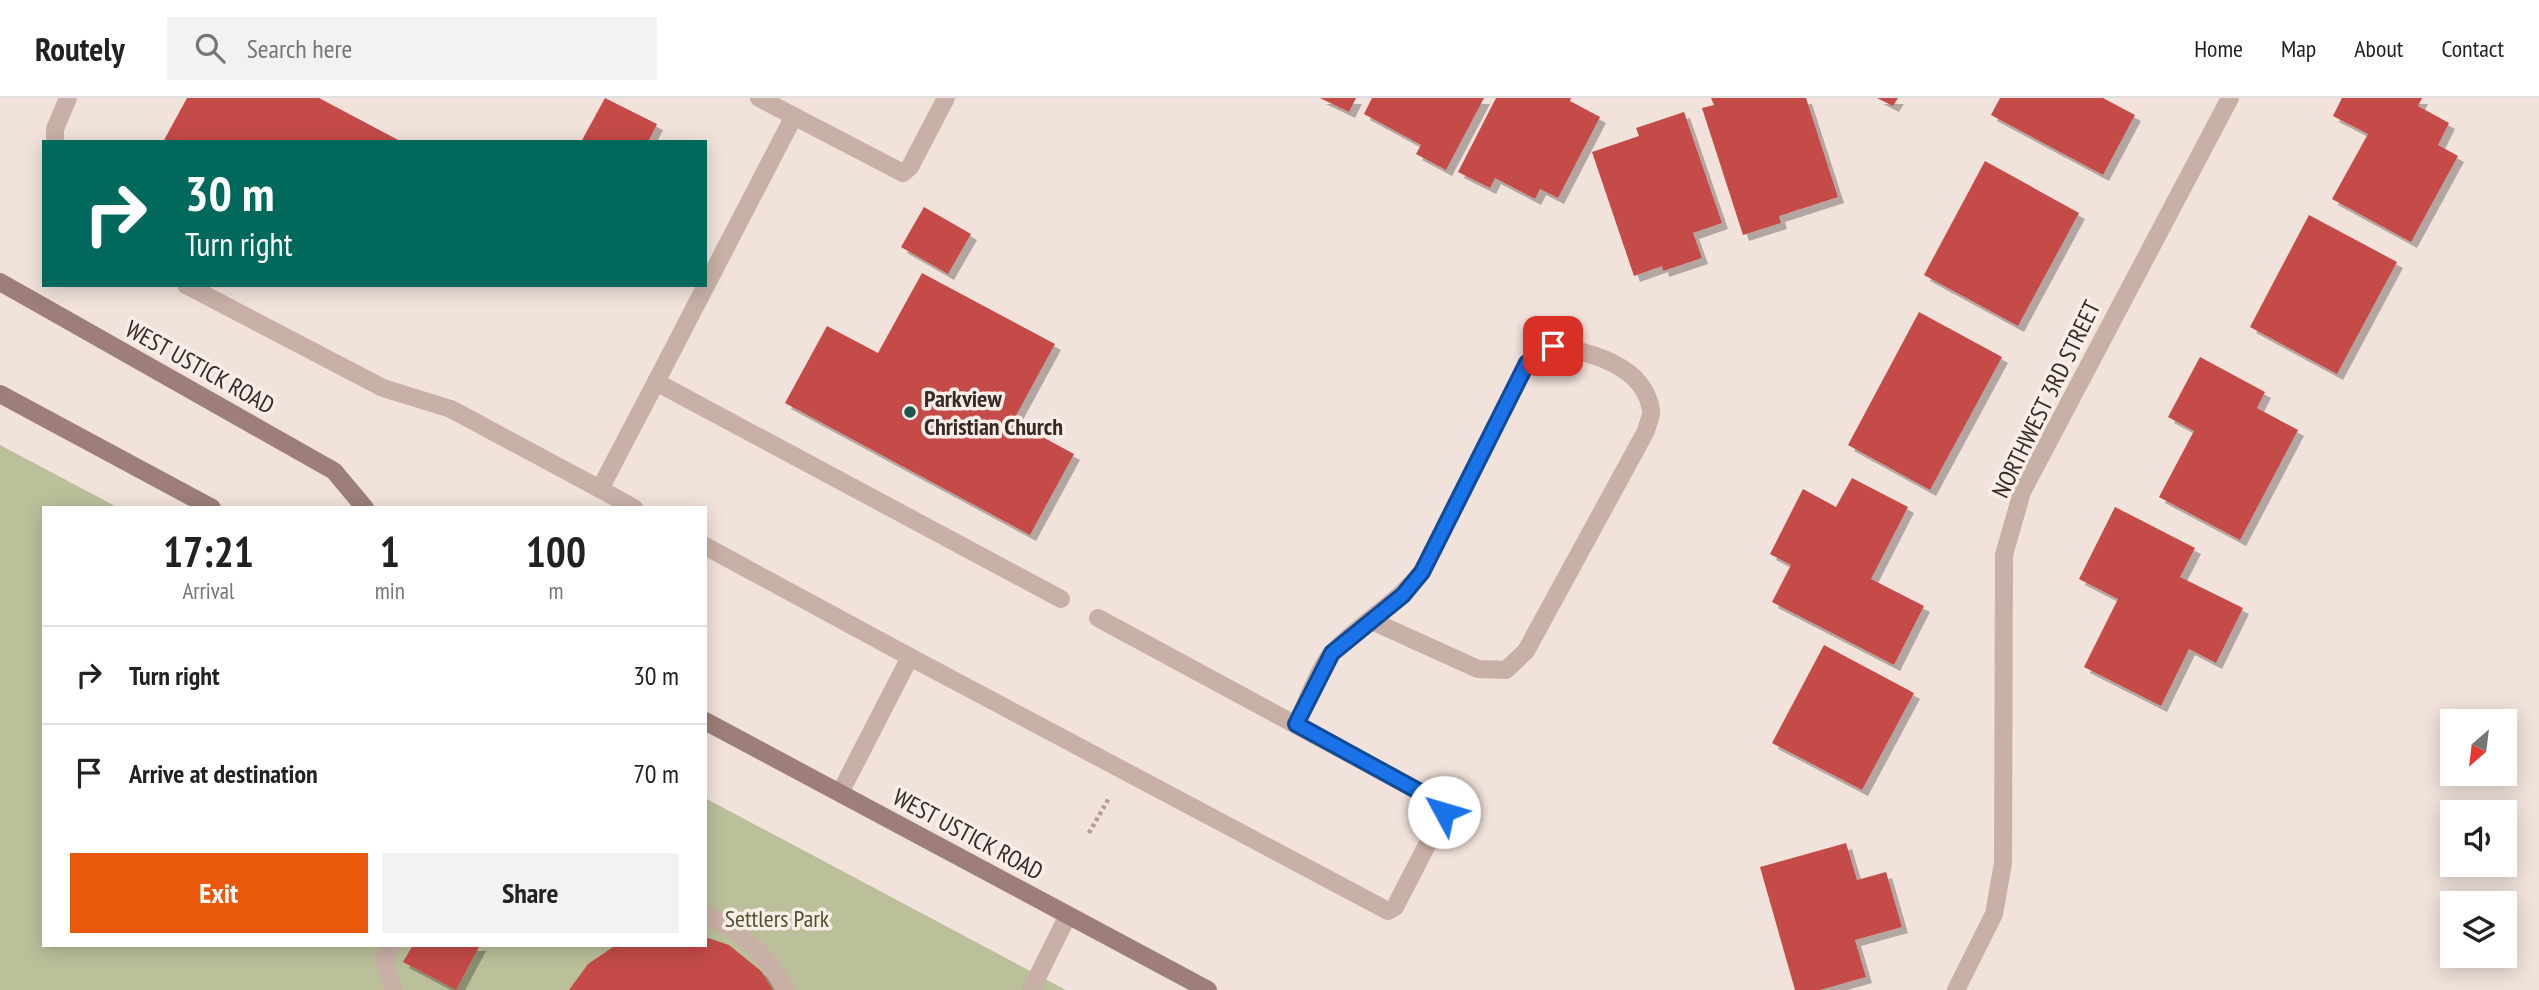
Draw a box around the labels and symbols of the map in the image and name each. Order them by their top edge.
street label: NORTHWEST 3RD STREET [1985,295,2107,503]
street label: WEST USTICK ROAD [120,313,280,421]
pin [1523,316,1583,376]
place label: Parkview Christian Church [924,383,1063,442]
marker: Parkview Christian Church [902,404,918,420]
north arrow [2440,709,2516,786]
position arrow [1407,775,1481,849]
street label: WEST USTICK ROAD [888,781,1048,887]
park label: Settlers Park [725,903,830,934]

